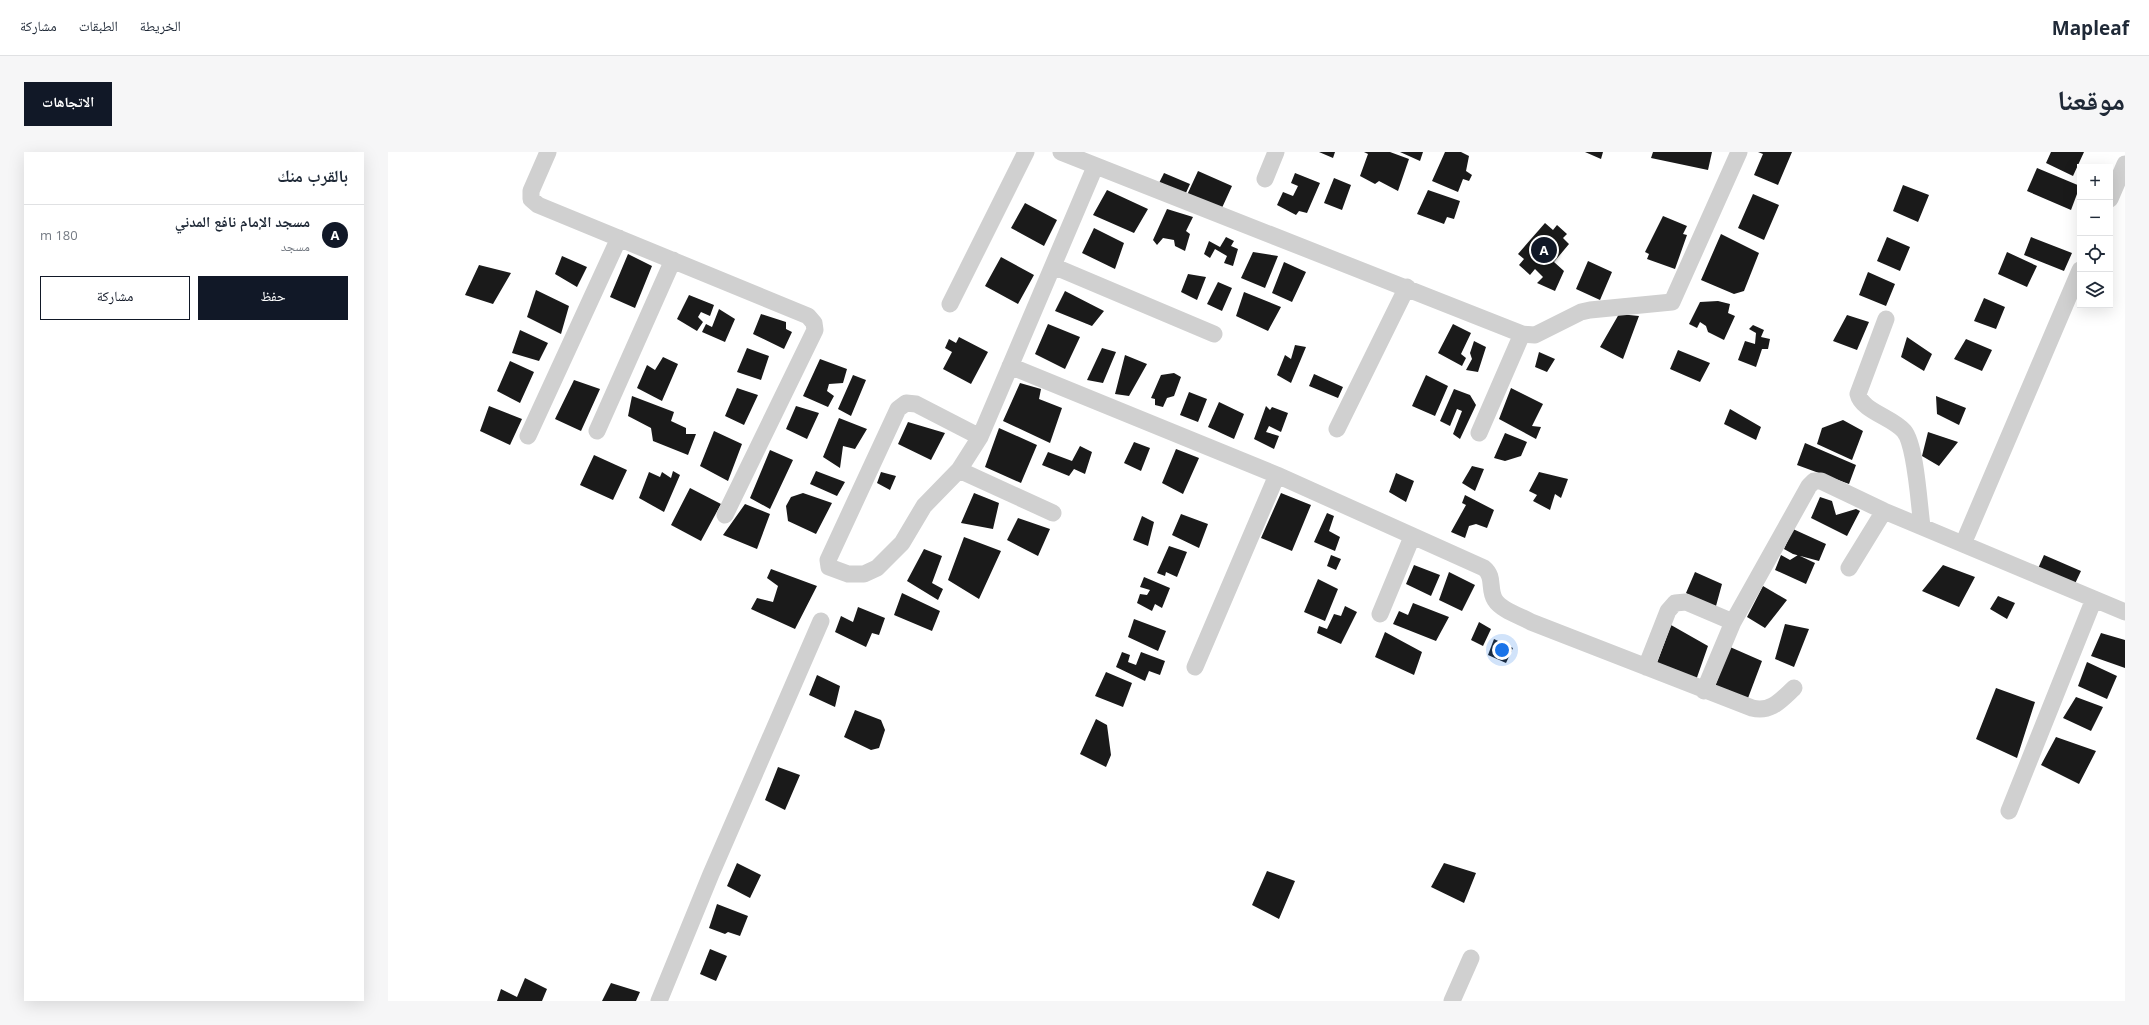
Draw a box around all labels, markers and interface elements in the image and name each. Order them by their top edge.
text: Mapleaf [2052,15,2129,41]
text: مشاركة [20,16,57,35]
text: الطبقات [79,16,118,35]
text: الخريطة [140,16,181,35]
text: موقعنا [2057,80,2125,118]
button: الاتجاهات [24,82,112,126]
text: بالقرب منك [277,164,348,187]
map controls [2077,164,2113,308]
button: + [2077,164,2113,200]
button: − [2077,200,2113,236]
text: مسجد الإمام نافع المدني [175,211,310,231]
text: 180 m [40,226,78,244]
text: A [331,226,340,244]
pin: A [1531,235,1557,265]
button: locate [2077,236,2113,272]
text: مسجد [281,237,310,255]
button: layers [2077,272,2113,308]
button: مشاركة [40,276,190,320]
button: حفظ [198,276,348,320]
your location [1492,640,1512,660]

